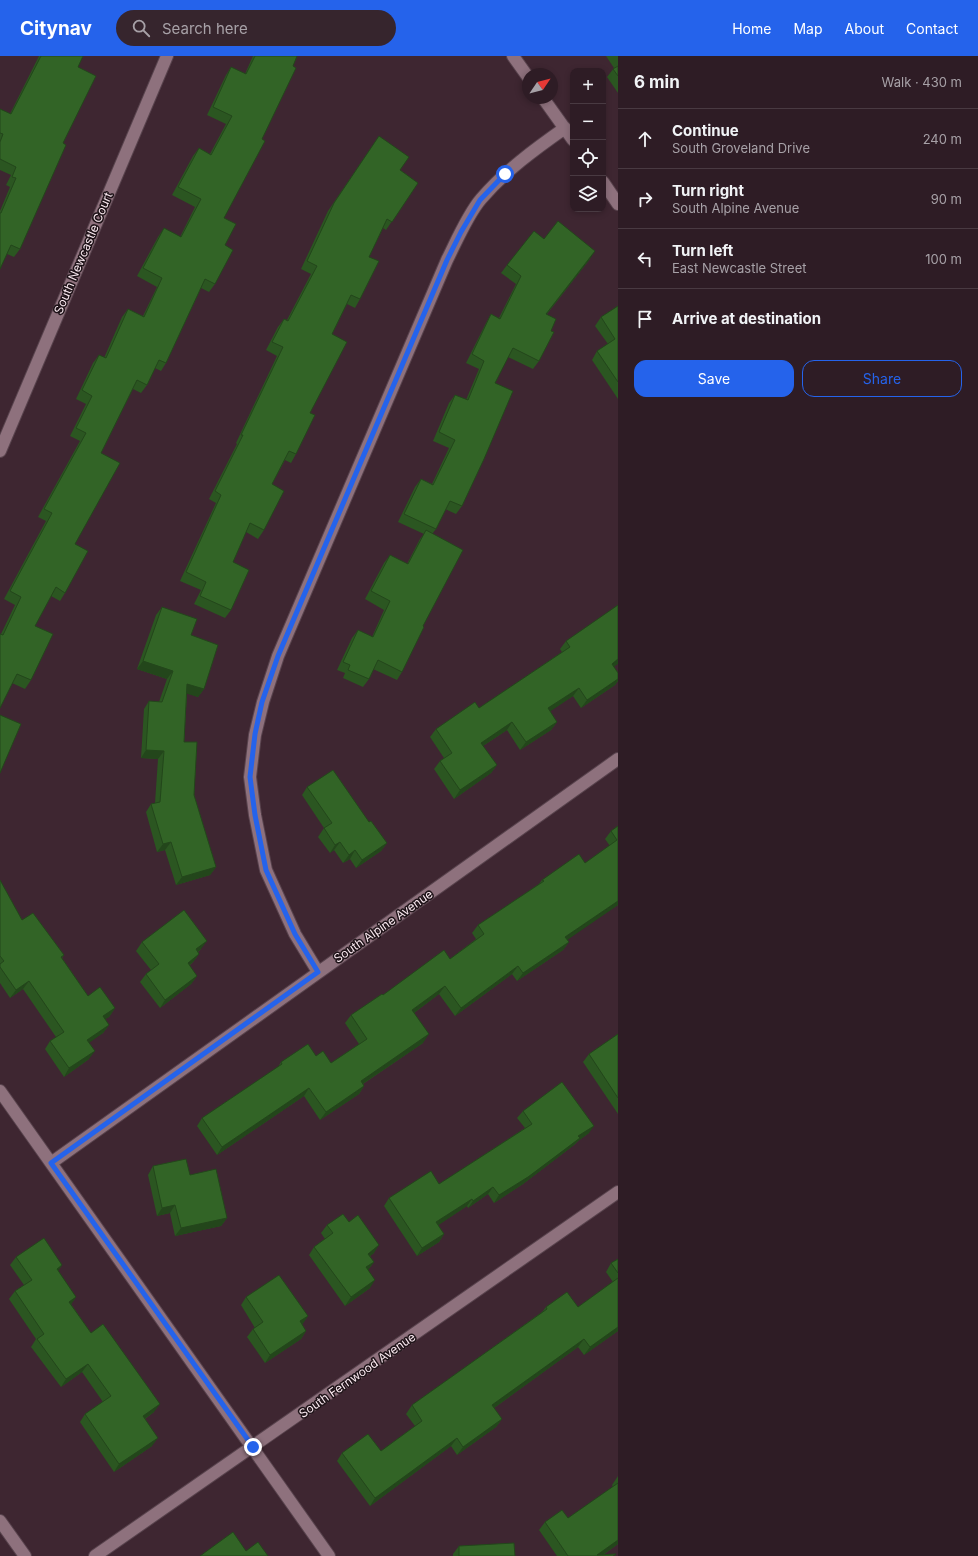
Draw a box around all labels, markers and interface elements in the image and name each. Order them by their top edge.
search box [116,10,396,46]
text: Citynav [20,17,92,40]
icon: search [130,17,152,39]
text: Search here [162,19,248,38]
text: Home [732,20,771,37]
text: Map [793,20,823,37]
text: About [845,20,884,37]
text: Contact [906,20,958,37]
north arrow [522,68,558,104]
map controls [570,68,606,212]
button: + [570,68,606,104]
text: 6 min [634,72,680,92]
text: Walk · 430 m [882,74,962,90]
button: − [570,104,606,140]
text: Continue [672,121,739,140]
icon: ahead [634,128,656,150]
text: 240 m [923,131,962,147]
button: locate [570,140,606,176]
text: South Groveland Drive [672,140,810,156]
route start [496,165,514,183]
button: layers [570,176,606,212]
text: Turn right [672,181,744,200]
icon: right [634,188,656,210]
street label: South Newcastle Court [51,190,115,316]
text: 90 m [931,191,962,207]
text: South Alpine Avenue [672,200,799,216]
text: Turn left [672,241,733,260]
icon: left [634,248,656,270]
text: 100 m [925,251,962,267]
text: East Newcastle Street [672,260,806,276]
icon: arrive [634,308,656,330]
text: Arrive at destination [672,309,821,328]
button: Save [634,360,794,397]
button: Share [802,360,962,397]
street label: South Alpine Avenue [331,886,435,966]
street label: South Fernwood Avenue [296,1329,418,1421]
route end [244,1438,262,1456]

